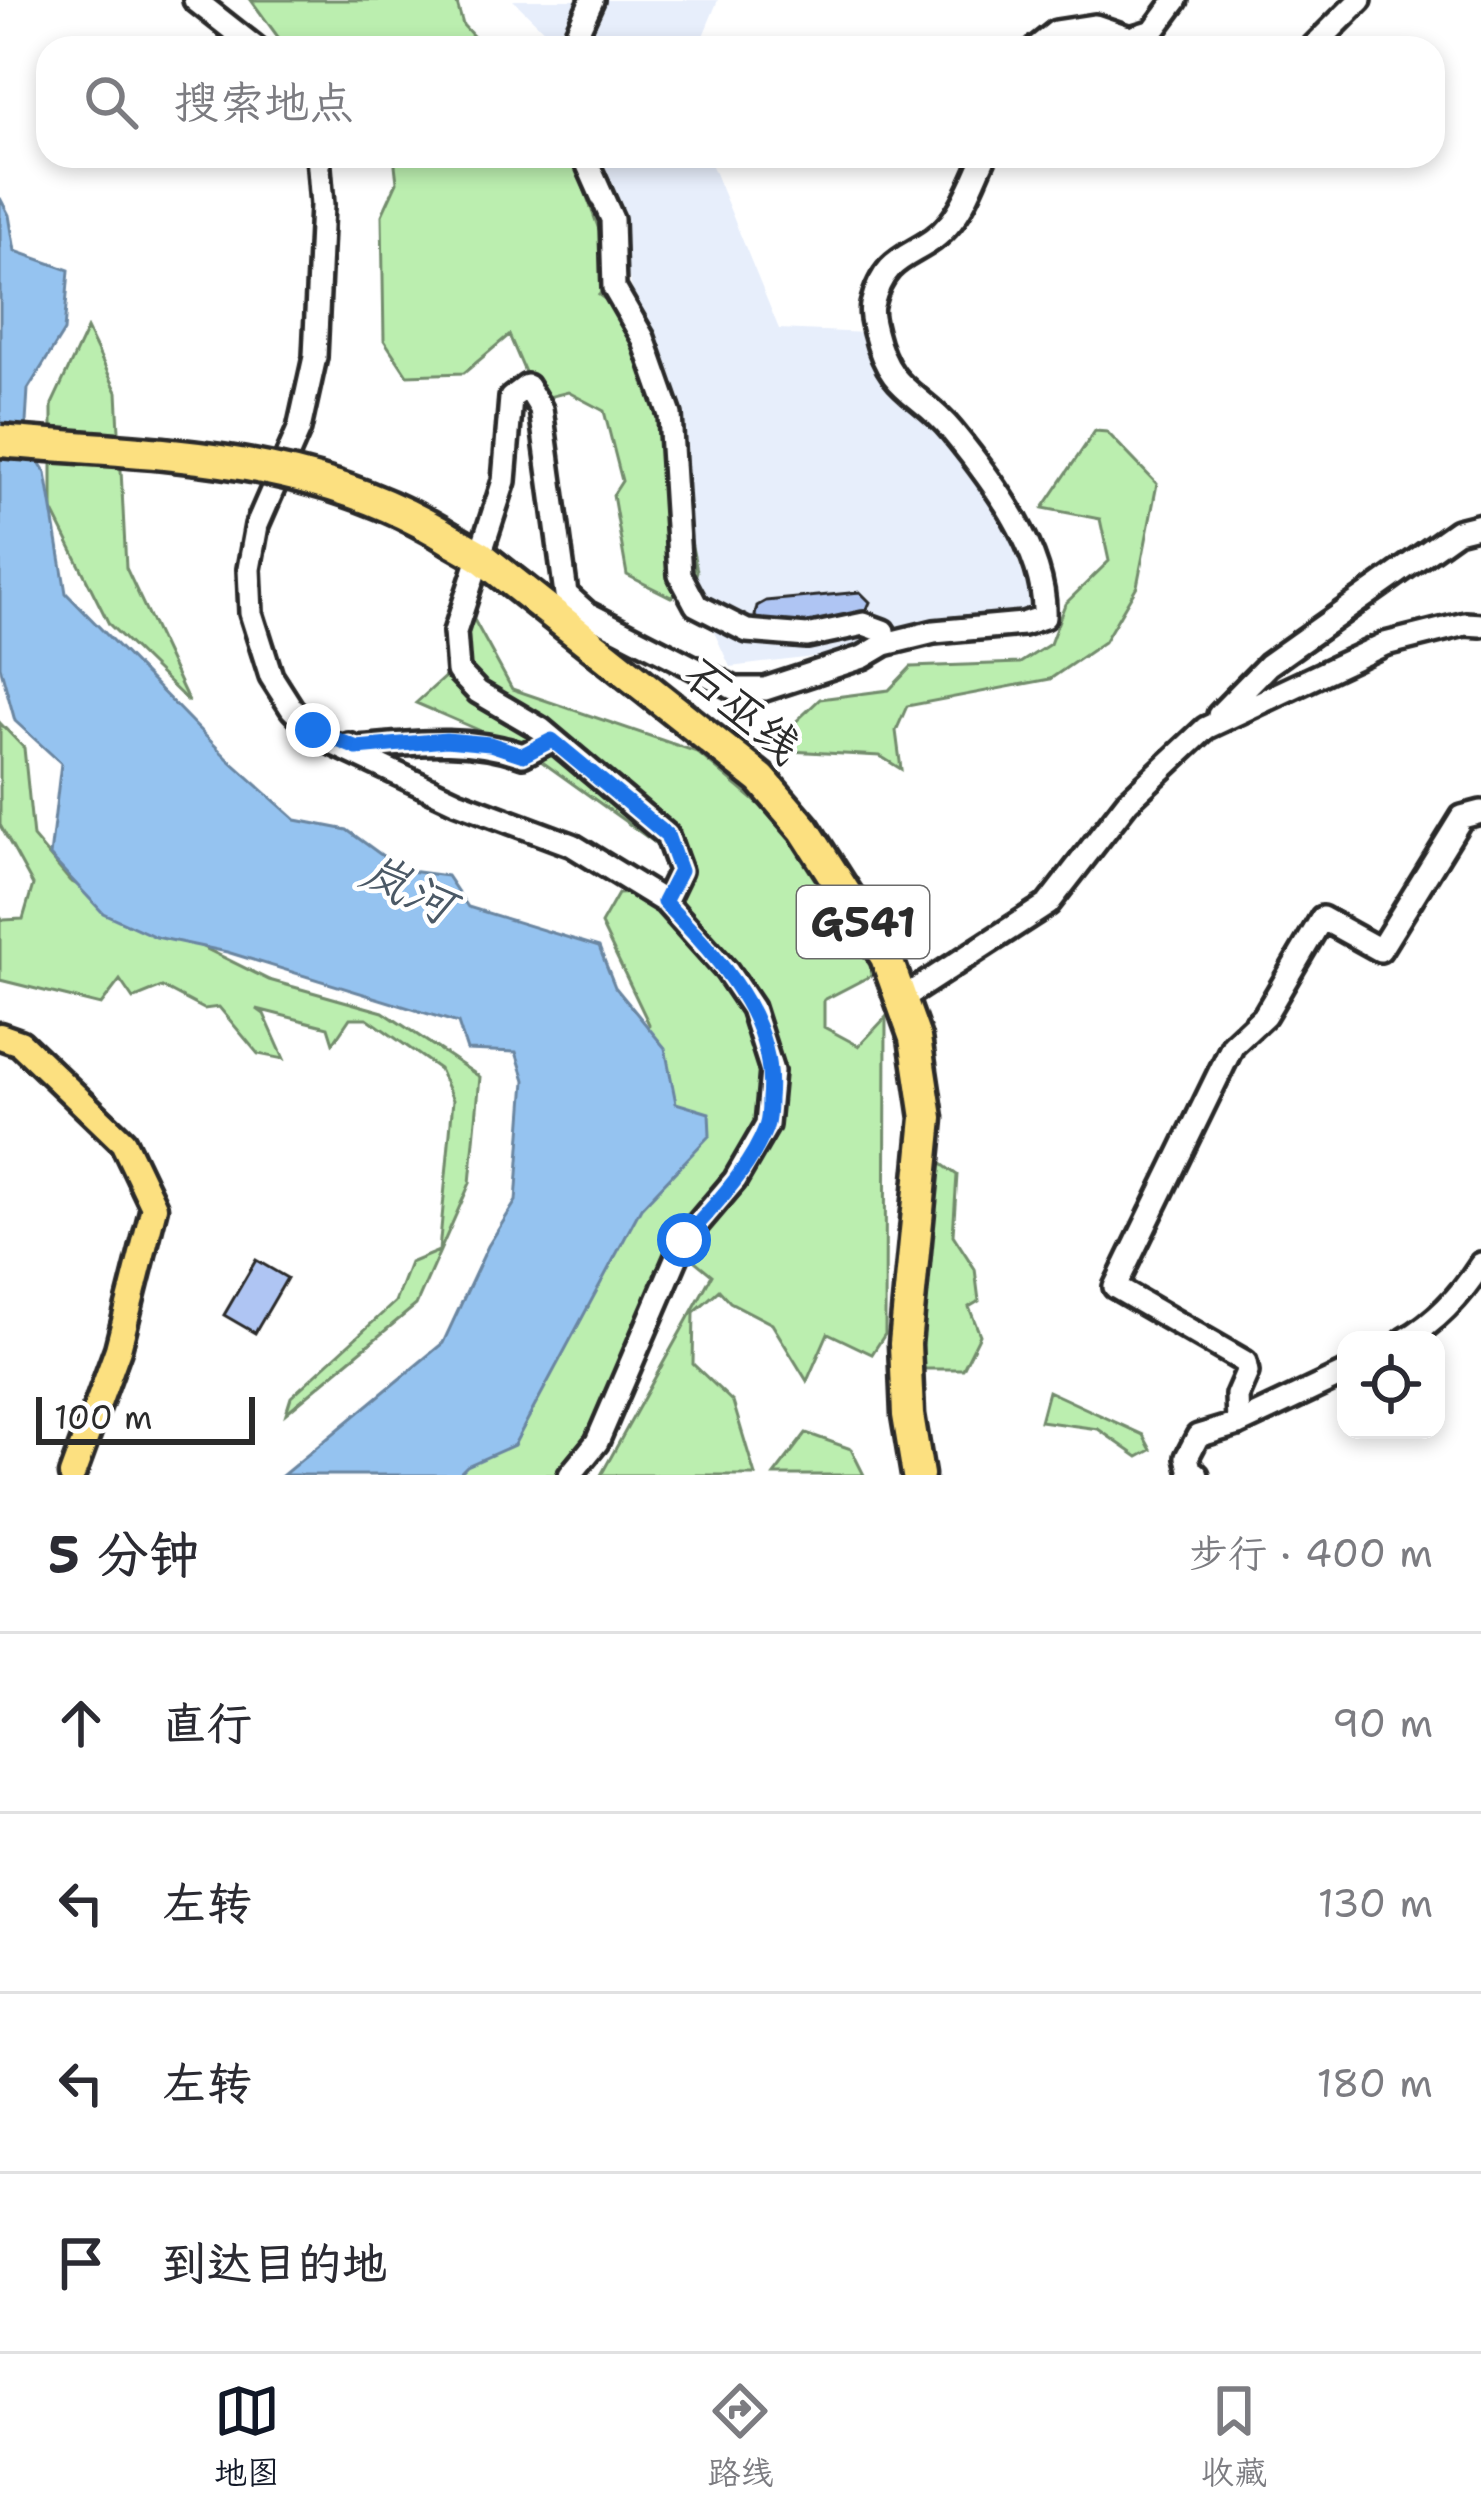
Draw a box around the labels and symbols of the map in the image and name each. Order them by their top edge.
street label: 石巫线 [672,644,814,776]
route end [286,703,340,757]
water label: 岚河 [351,838,471,941]
road number: G541 [797,886,929,958]
route start [657,1213,711,1267]
scale bar [36,1391,255,1444]

